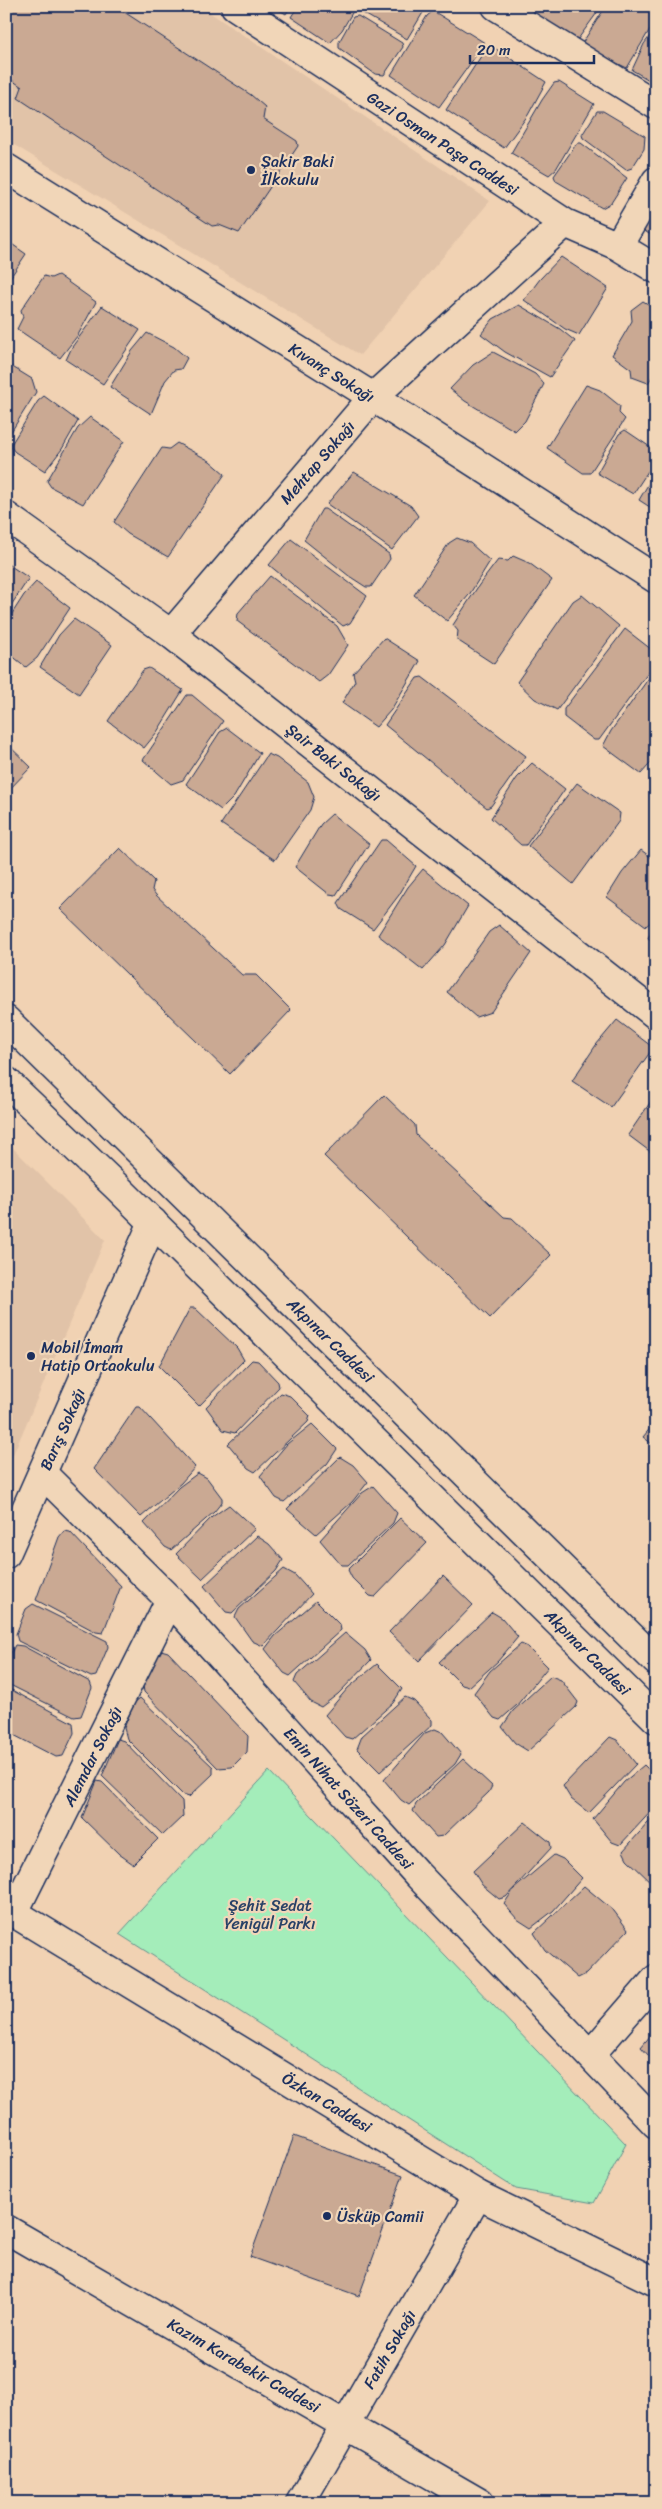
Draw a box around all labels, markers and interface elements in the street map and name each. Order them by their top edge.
scale bar [470,32,593,64]
text: 20 m [477,37,511,63]
street label: Gazi Osman Paşa Caddesi [361,83,525,204]
place label: Şakir Baki İlkokulu [260,147,334,194]
marker: Şakir Baki İlkokulu [245,164,257,176]
street label: Kıvanç Sokağı [283,334,381,411]
street label: Mehtap Sokağı [272,413,363,511]
street label: Şair Baki Sokağı [279,715,388,809]
street label: Akpınar Caddesi [279,1290,382,1391]
place label: Mobil İmam Hatip Ortaokulu [41,1333,155,1380]
marker: Mobil İmam Hatip Ortaokulu [25,1350,37,1362]
street label: Barış Sokağı [31,1383,94,1475]
street label: Akpınar Caddesi [537,1601,638,1703]
street label: Alemdar Sokağı [54,1701,130,1813]
street label: Emin Nihat Sözeri Caddesi [276,1720,422,1877]
park label: Şehit Sedat Yenigül Parkı [225,1891,315,1938]
street label: Özkan Caddesi [276,2064,378,2141]
place label: Üsküp Camii [337,2202,424,2231]
marker: Üsküp Camii [321,2210,333,2222]
street label: Fatih Sokağı [355,2304,424,2394]
street label: Kazım Karabekir Caddesi [162,2310,326,2421]

